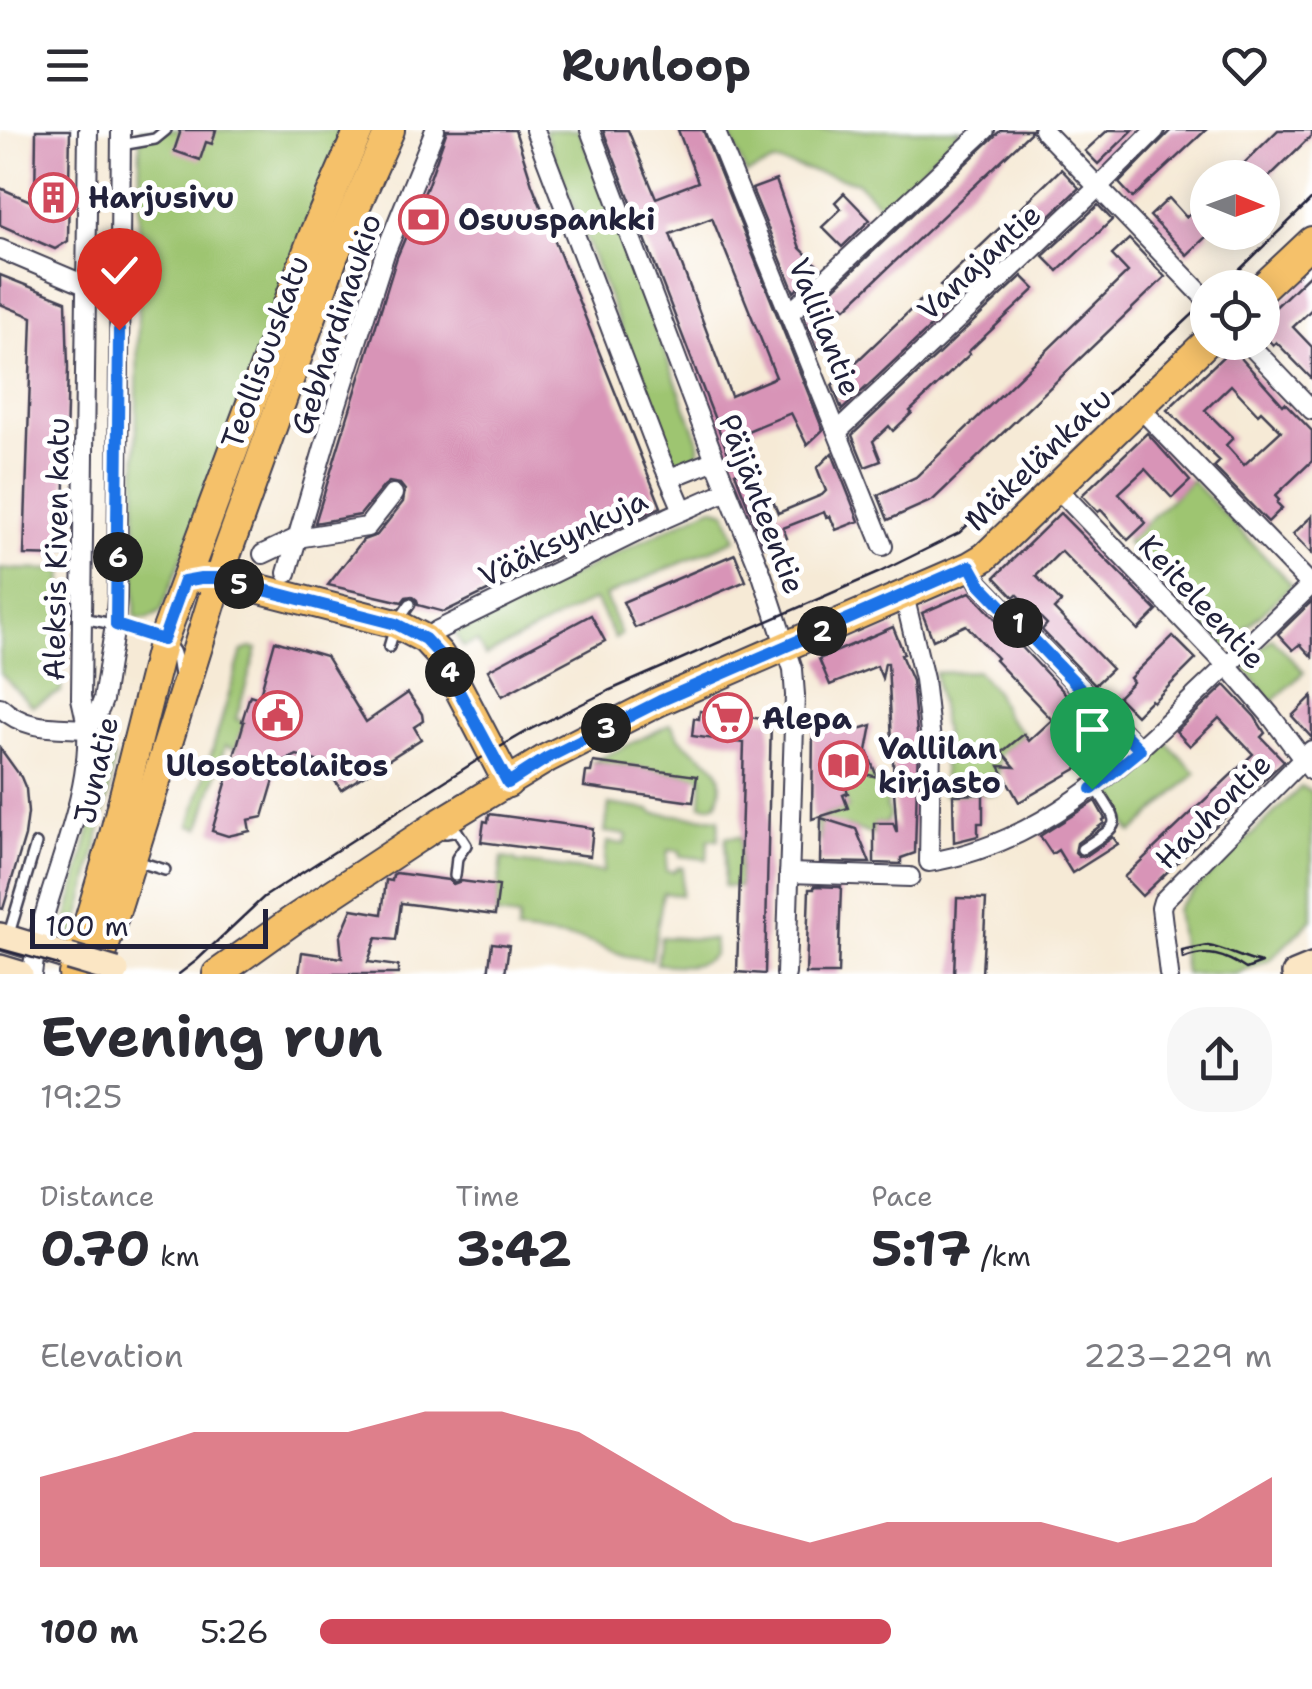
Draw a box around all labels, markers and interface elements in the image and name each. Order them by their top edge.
text: Runloop [561,35,751,95]
icon: menu [40,38,95,93]
icon: heart [1217,38,1272,93]
north arrow [1190,160,1280,250]
map controls [1190,160,1280,360]
building icon: Harjusivu [27,171,79,223]
place label: Harjusivu [88,177,235,218]
bank icon: Osuuspankki [397,193,449,245]
street label: Vanajantie [908,194,1050,330]
place label: Osuuspankki [458,199,655,240]
street label: Gebhardinaukio [281,208,391,440]
pin [77,228,162,331]
icon: check [92,243,147,298]
street label: Teollisuuskatu [211,250,319,454]
street label: Vallilantie [779,252,871,402]
button: locate [1190,270,1280,360]
street label: Mäkelänkatu [955,378,1121,540]
street label: Päijänteentie [709,408,815,600]
street label: Aleksis Kiven katu [33,417,79,681]
street label: Vääksynkuja [472,479,655,597]
street label: Keiteleentie [1129,526,1275,678]
pin: 6 [93,532,143,582]
text: 6 [108,538,128,576]
pin: 5 [214,559,264,609]
text: 5 [230,565,248,603]
pin: 1 [993,598,1043,648]
text: 1 [1012,604,1024,642]
pin: 2 [797,606,847,656]
text: 2 [812,612,832,650]
pin: 4 [425,647,475,697]
text: 4 [440,653,460,691]
pin [1050,687,1135,790]
public building icon: Ulosottolaitos [251,690,303,742]
supermarket icon: Alepa [701,692,753,744]
place label: Alepa [762,698,852,739]
icon: arrive [1065,702,1120,757]
pin: 3 [581,703,631,753]
text: 3 [596,709,616,747]
street label: Junatie [64,712,128,828]
place label: Vallilan kirjasto [878,728,1001,803]
library icon: Vallilan kirjasto [817,739,869,791]
street label: Hauhontie [1146,744,1280,878]
place label: Ulosottolaitos [166,745,388,786]
scale bar [30,904,268,948]
text: 100 m [45,907,129,945]
text: Evening run [40,1000,383,1074]
button: share [1167,1007,1272,1112]
text: 19:25 [40,1075,122,1118]
text: Distance [40,1177,155,1215]
text: Time [456,1177,520,1215]
text: Pace [871,1177,933,1215]
text: 0.70 [40,1215,150,1282]
text: 3:42 [456,1215,572,1282]
text: 5:17 [871,1215,971,1282]
text: km [150,1237,200,1275]
text: /km [971,1237,1031,1275]
text: Elevation [40,1334,183,1377]
text: 223–229 m [1083,1334,1272,1377]
text: 100 m [40,1610,139,1653]
text: 5:26 [200,1610,269,1653]

